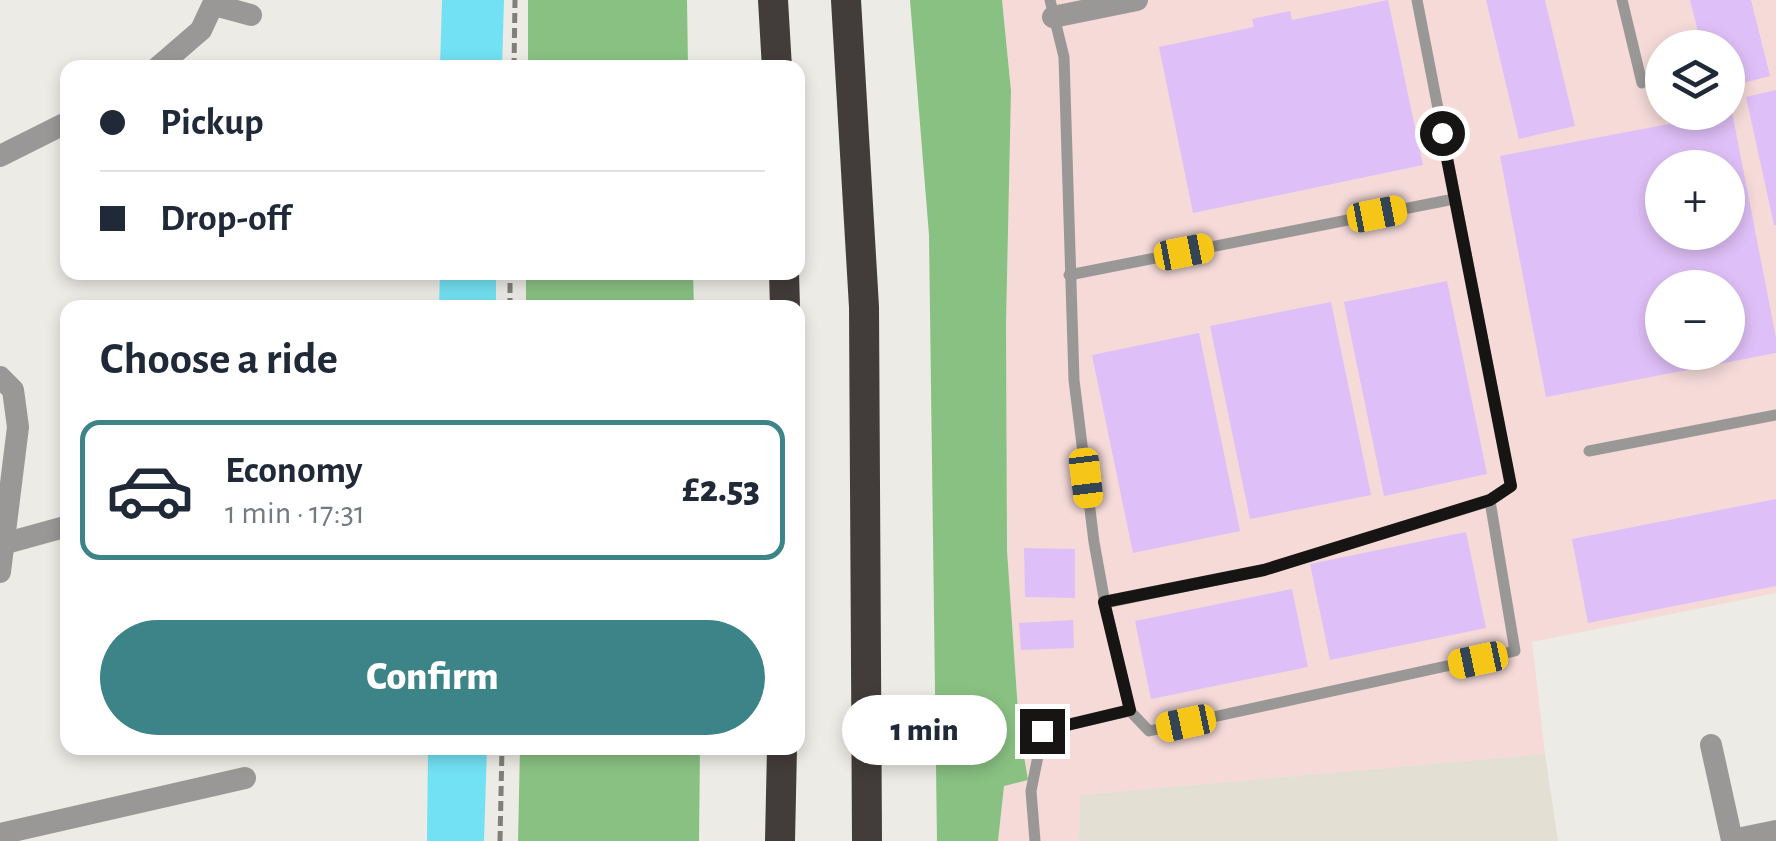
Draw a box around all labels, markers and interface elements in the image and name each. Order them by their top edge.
map controls [1645,30,1745,370]
button: layers [1645,30,1745,130]
text: Pickup [160,104,264,142]
route start [1420,111,1465,156]
button: + [1645,150,1745,250]
car [1345,194,1409,234]
text: Drop-off [160,200,291,238]
car [1152,232,1216,272]
button: − [1645,270,1745,370]
text: Choose a ride [100,337,338,382]
icon: car [105,445,195,535]
car [1067,446,1105,510]
text: Economy [225,452,363,490]
text: £2.53 [682,471,760,509]
text: 1 min · 17:31 [225,497,365,529]
button: Confirm [100,620,765,735]
car [1446,639,1510,681]
callout: 1 min [842,696,1007,766]
car [1154,702,1218,744]
route end [1020,709,1065,754]
text: 1 min [890,714,959,746]

